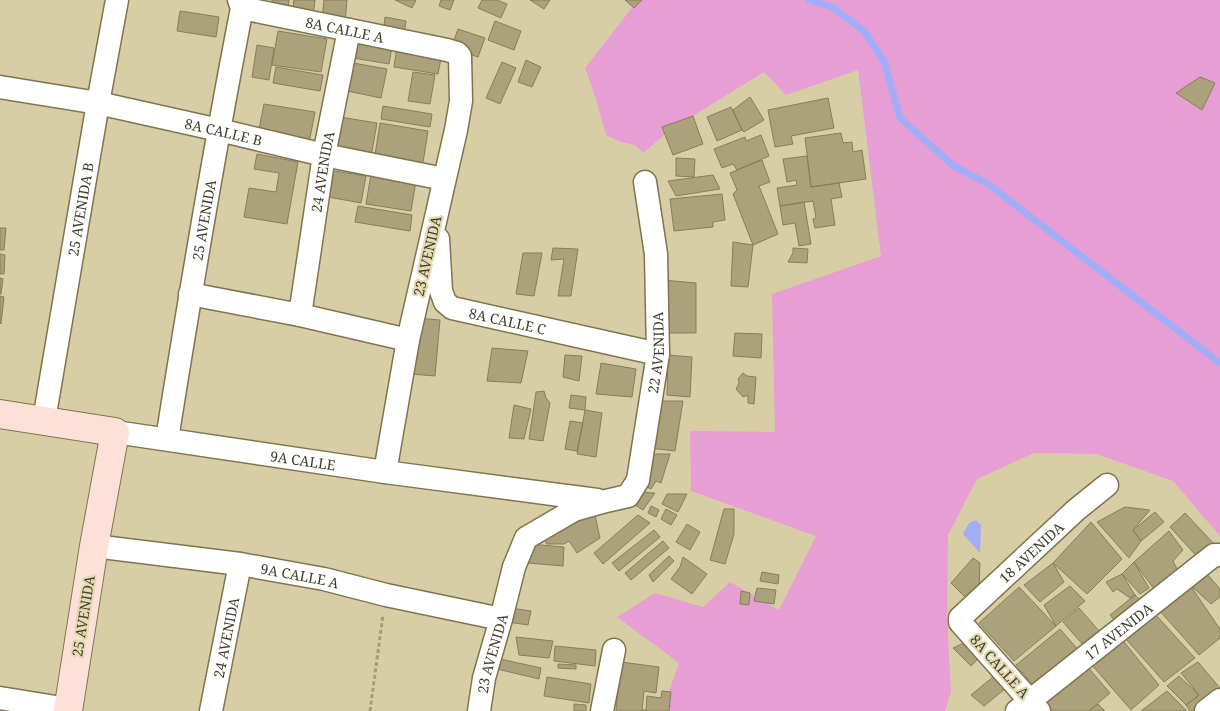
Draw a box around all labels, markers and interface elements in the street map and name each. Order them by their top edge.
street label: 8A CALLE A [304,12,386,46]
street label: 8A CALLE B [183,113,264,149]
street label: 24 AVENIDA [306,129,338,213]
street label: 25 AVENIDA B [63,161,97,257]
street label: 25 AVENIDA [187,178,220,262]
street label: 23 AVENIDA [409,214,445,298]
street label: 8A CALLE C [467,303,548,338]
street label: 22 AVENIDA [642,311,668,395]
street label: 9A CALLE [269,446,337,474]
street label: 18 AVENIDA [995,517,1068,587]
street label: 9A CALLE A [259,558,341,592]
street label: 25 AVENIDA [67,574,99,658]
street label: 24 AVENIDA [208,595,243,679]
street label: 17 AVENIDA [1080,598,1156,664]
street label: 23 AVENIDA [472,612,511,695]
street label: 8A CALLE A [966,630,1034,702]

